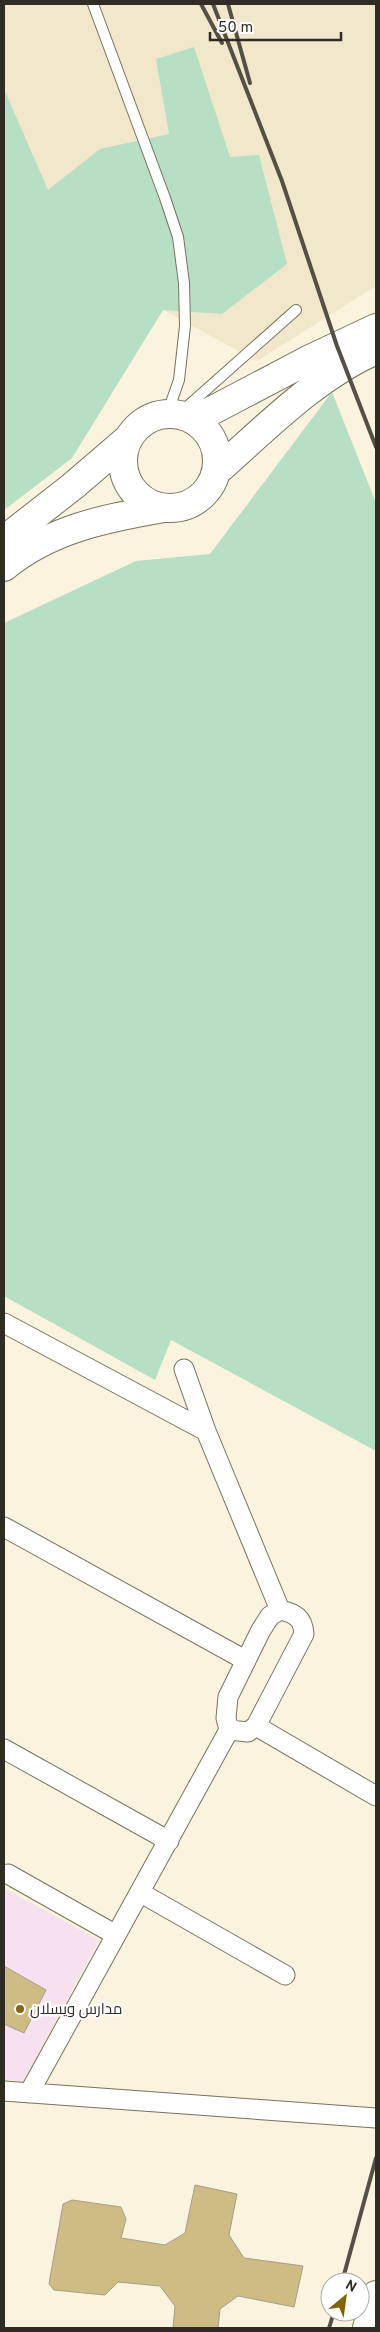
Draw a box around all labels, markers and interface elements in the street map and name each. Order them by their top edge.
scale bar [210,10,341,42]
text: 50 m [218,19,253,38]
place label: مدارس ويسلان [30,2001,122,2020]
marker: مدارس ويسلان [14,2003,26,2015]
north arrow [320,2272,370,2322]
text: N [342,2277,359,2297]

